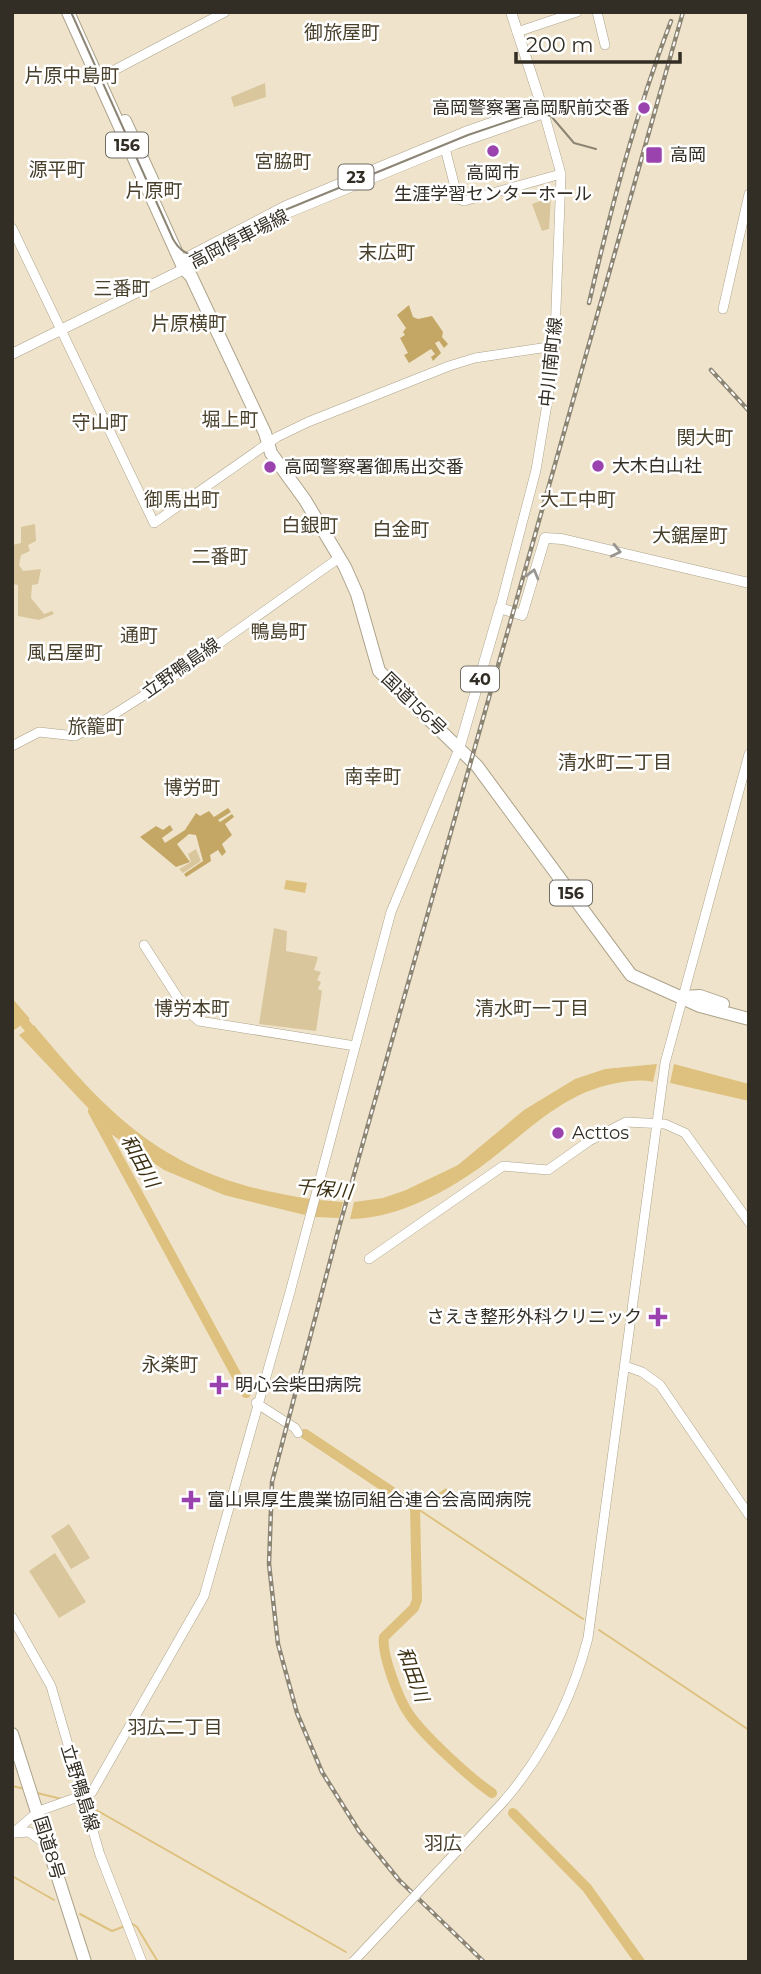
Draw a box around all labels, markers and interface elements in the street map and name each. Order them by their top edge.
district label: 御旅屋町 [304,21,380,44]
scale bar [516,21,680,65]
text: 200 m [526,32,593,57]
district label: 片原中島町 [24,64,120,87]
place label: 高岡警察署高岡駅前交番 [432,97,630,119]
marker: 高岡警察署高岡駅前交番 [636,100,652,116]
road number: 156 [106,132,148,158]
marker: 高岡市 生涯学習センターホール [485,143,501,159]
place label: 高岡 [670,144,706,166]
marker: 高岡 [644,145,664,165]
district label: 宮脇町 [254,150,312,173]
district label: 源平町 [28,158,86,181]
place label: 高岡市 生涯学習センターホール [394,162,592,205]
road number: 23 [338,164,374,190]
district label: 片原町 [125,179,183,202]
street label: 高岡停車場線 [186,205,292,273]
district label: 末広町 [358,241,416,264]
district label: 三番町 [93,277,151,300]
district label: 片原横町 [151,312,227,335]
street label: 中川南町線 [535,316,567,408]
district label: 堀上町 [201,408,259,431]
district label: 守山町 [71,411,129,434]
district label: 関大町 [676,426,734,449]
place label: 大木白山社 [612,455,702,477]
place label: 高岡警察署御馬出交番 [284,456,464,478]
marker: 大木白山社 [590,458,606,474]
marker: 高岡警察署御馬出交番 [262,459,278,475]
district label: 御馬出町 [144,488,220,511]
district label: 大工中町 [540,488,616,511]
district label: 白銀町 [281,514,339,537]
district label: 白金町 [372,518,430,541]
district label: 大鋸屋町 [652,524,728,547]
one-way arrow [610,543,622,557]
district label: 二番町 [191,545,249,568]
one-way arrow [525,568,540,580]
district label: 鴨島町 [250,620,308,643]
district label: 通町 [120,624,158,647]
street label: 立野鴨島線 [138,633,224,703]
district label: 風呂屋町 [27,641,103,664]
road number: 40 [461,666,499,692]
street label: 国道156号 [377,668,451,740]
district label: 旅籠町 [67,715,125,738]
district label: 清水町二丁目 [558,751,672,774]
district label: 南幸町 [344,765,402,788]
district label: 博労町 [163,776,221,799]
road number: 156 [550,880,592,906]
district label: 博労本町 [154,997,230,1020]
district label: 清水町一丁目 [475,997,589,1020]
place label: Acttos [572,1122,629,1144]
marker: Acttos [550,1125,566,1141]
water label: 和田川 [116,1130,165,1193]
water label: 千保川 [294,1175,356,1204]
place label: さえき整形外科クリニック [427,1306,642,1328]
marker: さえき整形外科クリニック [648,1307,668,1327]
district label: 永楽町 [141,1353,199,1376]
place label: 明心会柴田病院 [235,1374,361,1396]
marker: 明心会柴田病院 [209,1375,229,1395]
place label: 富山県厚生農業協同組合連合会高岡病院 [207,1489,531,1511]
marker: 富山県厚生農業協同組合連合会高岡病院 [181,1490,201,1510]
water label: 和田川 [392,1643,434,1707]
district label: 羽広二丁目 [127,1716,223,1739]
street label: 立野鴨島線 [56,1742,104,1834]
street label: 国道8号 [29,1813,69,1883]
district label: 羽広 [424,1832,462,1855]

